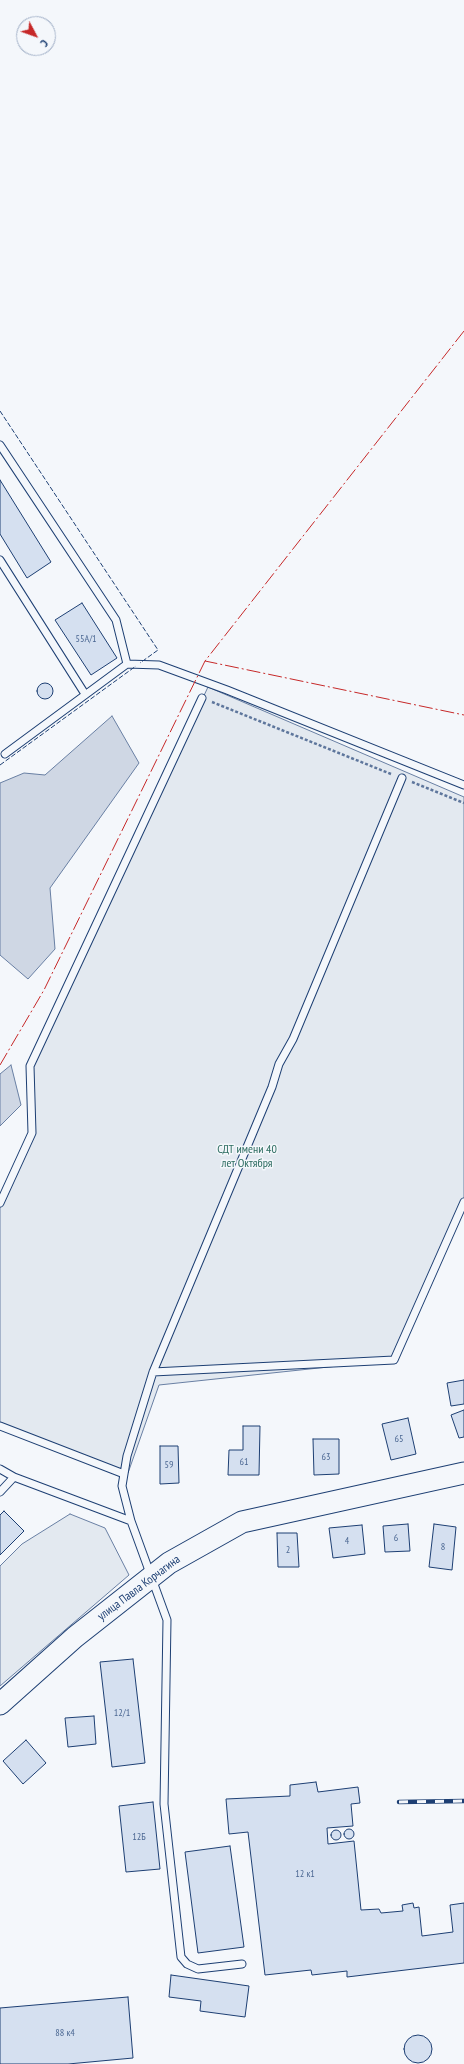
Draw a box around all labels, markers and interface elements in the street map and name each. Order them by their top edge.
north arrow [16,16,56,56]
text: С [37,37,51,50]
house number: 55А/1 [75,633,97,645]
park label: СДТ имени 40 лет Октября [217,1143,277,1171]
house number: 65 [395,1433,403,1445]
house number: 63 [322,1451,330,1463]
house number: 61 [240,1456,248,1468]
house number: 59 [165,1459,173,1471]
house number: 6 [394,1532,398,1544]
house number: 4 [345,1535,349,1547]
house number: 8 [441,1541,445,1553]
house number: 2 [286,1544,290,1556]
street label: улица Павла Корчагина [95,1552,183,1624]
house number: 12/1 [114,1707,130,1719]
house number: 12Б [132,1831,146,1843]
house number: 12 к1 [295,1868,315,1880]
house number: 88 к4 [55,2027,75,2039]

